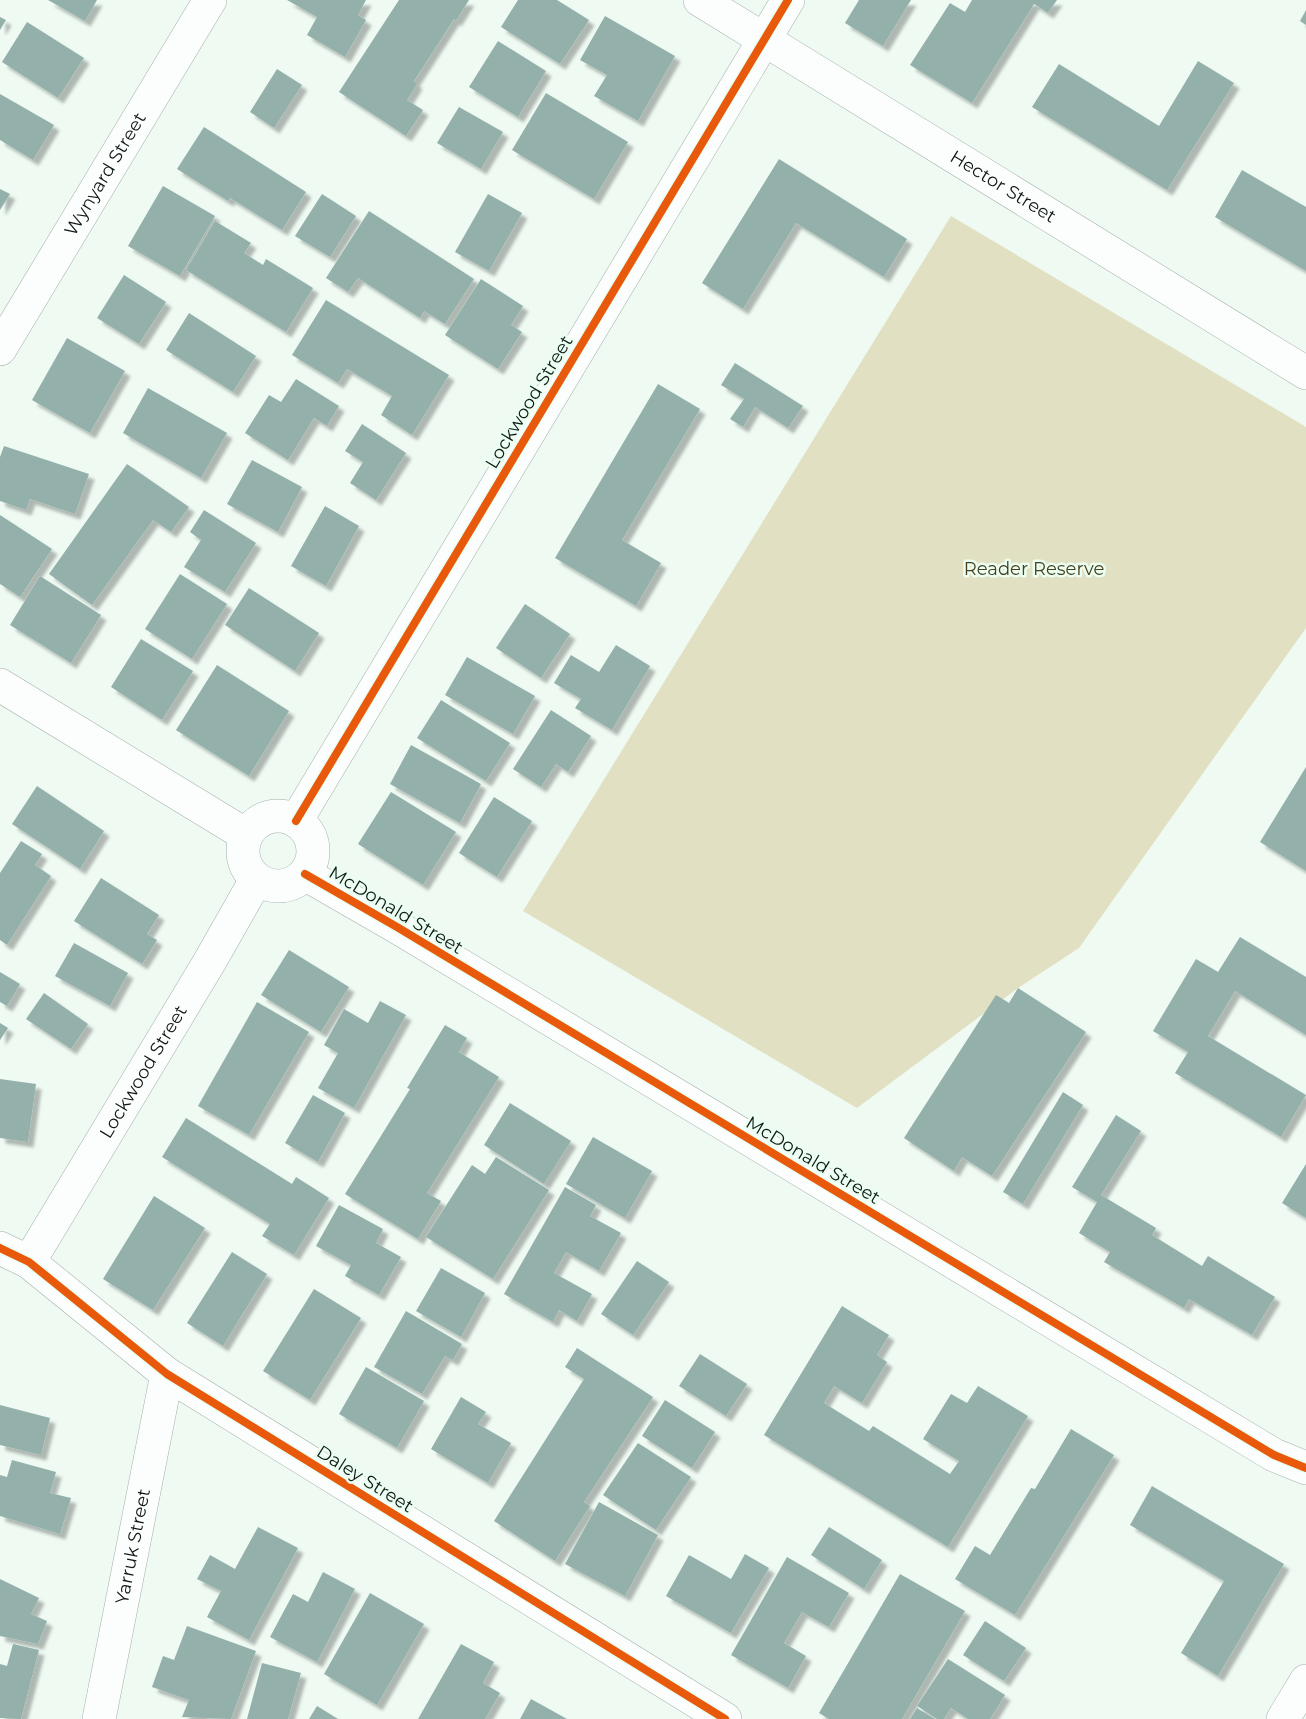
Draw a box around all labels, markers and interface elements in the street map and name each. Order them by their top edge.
street label: Wynyard Street [60,109,151,240]
street label: Hector Street [946,146,1060,228]
street label: Lockwood Street [481,331,577,473]
park label: Reader Reserve [964,558,1104,580]
street label: McDonald Street [325,861,467,959]
street label: Lockwood Street [95,1001,192,1142]
street label: McDonald Street [742,1111,884,1209]
street label: Daley Street [313,1441,417,1517]
street label: Yarruk Street [111,1487,155,1606]

